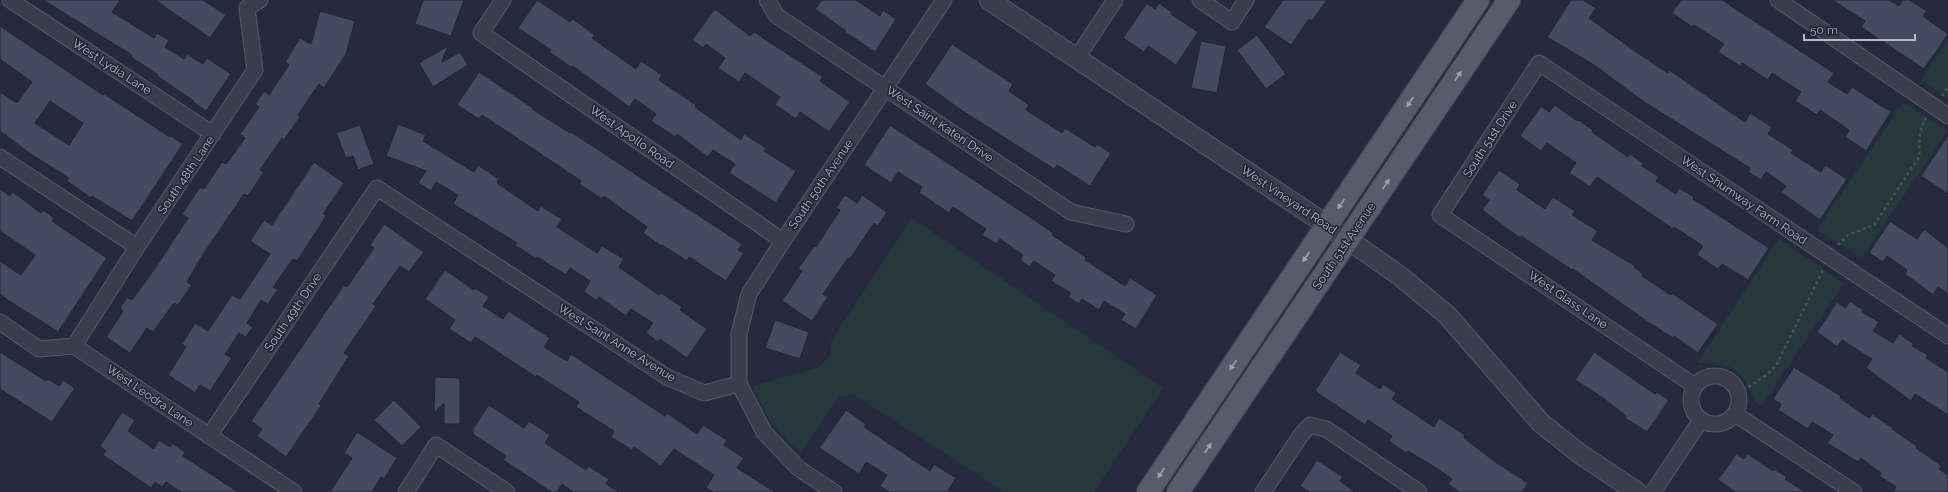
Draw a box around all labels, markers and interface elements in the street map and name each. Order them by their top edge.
scale bar [1804,16,1915,42]
text: 50 m [1810,23,1838,37]
street label: West Lydia Lane [70,36,154,98]
one-way arrow [1455,70,1462,82]
street label: West Saint Kateri Drive [884,83,996,165]
one-way arrow [1406,97,1414,107]
street label: South 51st Drive [1460,98,1520,180]
street label: West Apollo Road [587,103,677,171]
street label: South 48th Lane [155,133,217,217]
street label: South 50th Avenue [786,136,856,232]
street label: West Shumway Farm Road [1678,153,1810,247]
street label: West Vineyard Road [1239,163,1339,237]
one-way arrow [1382,179,1390,189]
one-way arrow [1337,199,1345,210]
street label: South 51st Avenue [1310,200,1378,292]
one-way arrow [1302,252,1310,263]
street label: West Glass Lane [1526,268,1610,332]
street label: South 49th Drive [261,270,325,354]
street label: West Saint Anne Avenue [556,301,678,385]
one-way arrow [1229,360,1237,370]
street label: West Leodra Lane [104,362,196,430]
one-way arrow [1204,443,1212,453]
one-way arrow [1157,467,1164,479]

